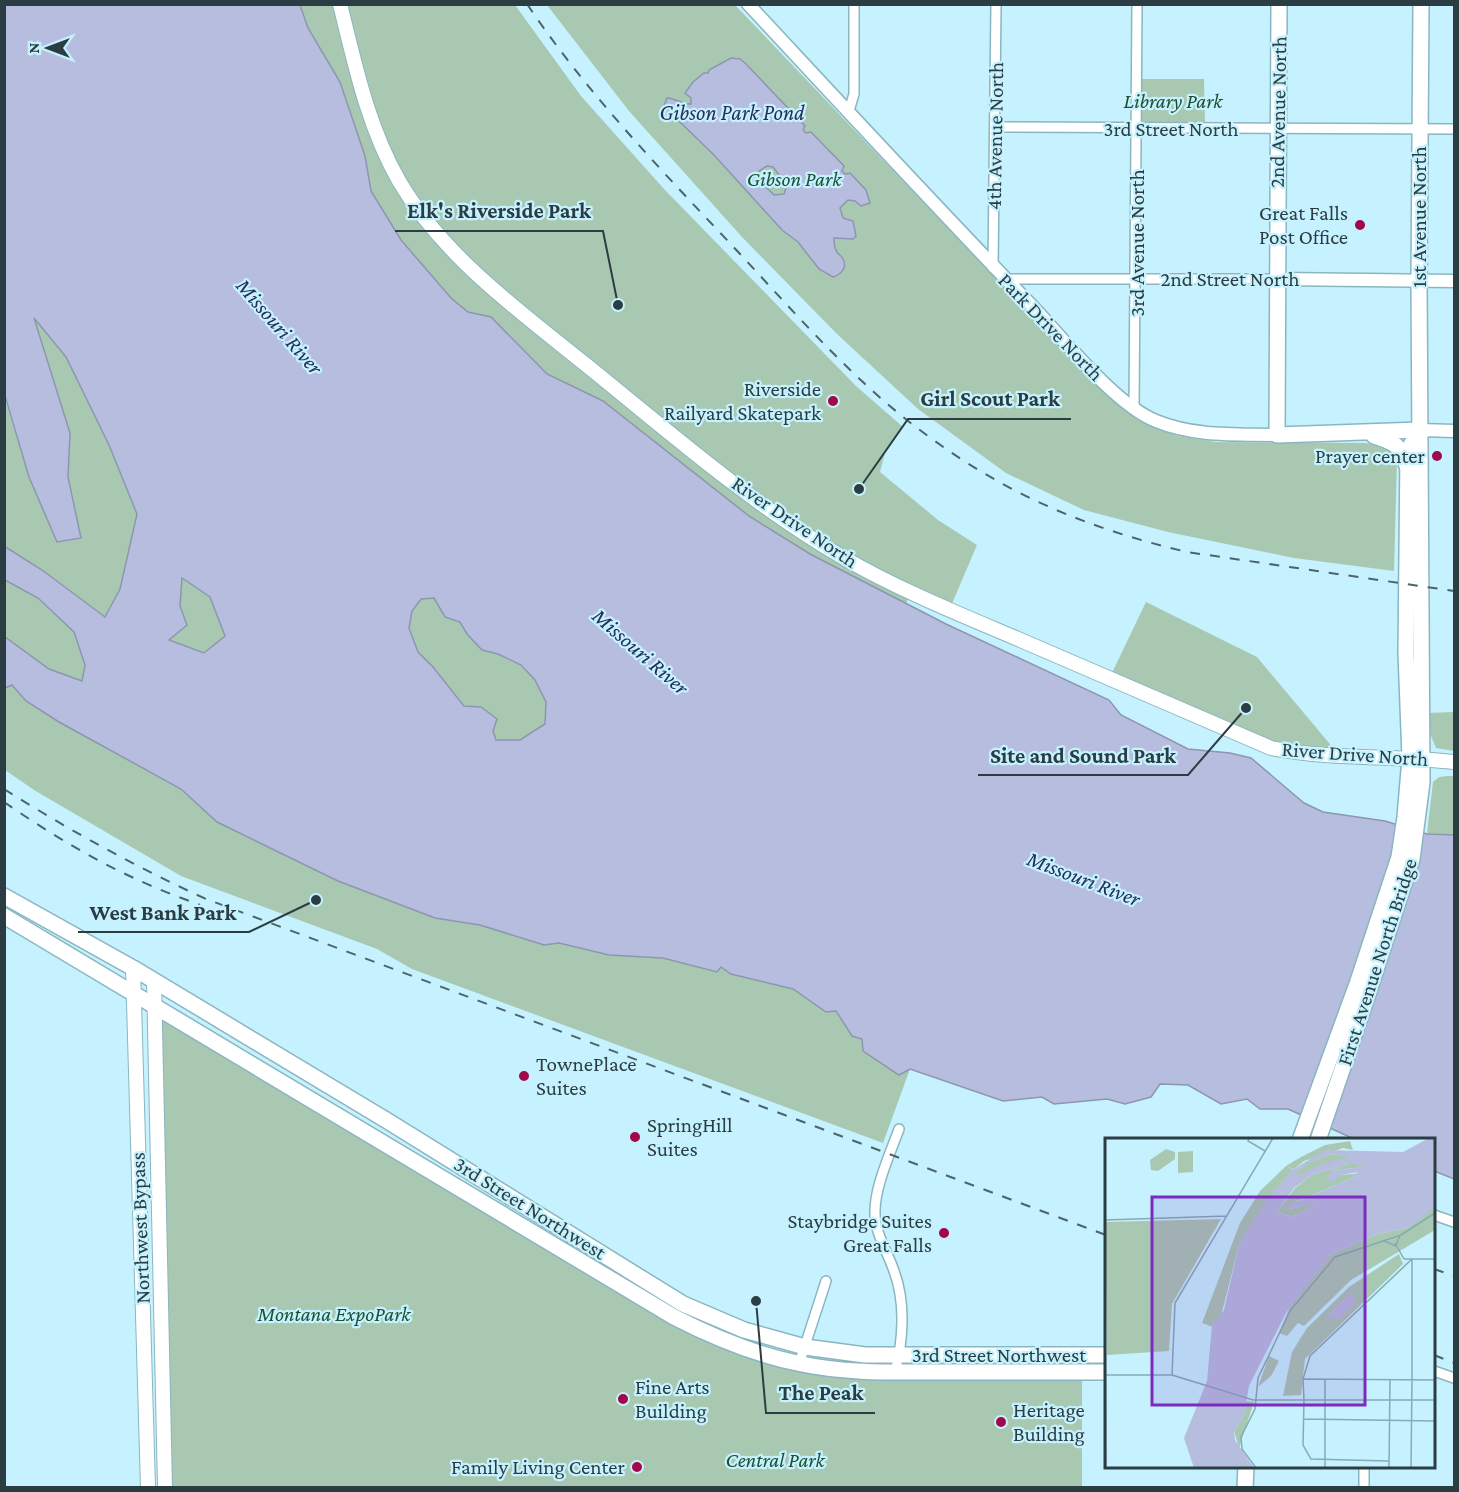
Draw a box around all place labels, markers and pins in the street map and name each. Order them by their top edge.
callout: Elk's Riverside Park [395,191,603,231]
place label: Great Falls Post Office [1259,201,1348,249]
marker: Great Falls Post Office [1353,218,1367,232]
place label: Riverside Railyard Skatepark [664,377,821,425]
callout: Girl Scout Park [908,379,1071,419]
marker: Riverside Railyard Skatepark [826,394,840,408]
place label: Prayer center [1315,444,1426,468]
marker: Prayer center [1430,449,1444,463]
callout: Site and Sound Park [978,735,1188,775]
callout: West Bank Park [78,892,249,932]
place label: TownePlace Suites [536,1052,637,1100]
marker: TownePlace Suites [517,1069,531,1083]
place label: SpringHill Suites [647,1113,733,1161]
marker: SpringHill Suites [628,1130,642,1144]
place label: Staybridge Suites Great Falls [787,1209,932,1257]
marker: Staybridge Suites Great Falls [937,1226,951,1240]
callout: The Peak [766,1373,875,1413]
place label: Fine Arts Building [635,1375,710,1423]
marker: Fine Arts Building [616,1392,630,1406]
place label: Heritage Building [1013,1398,1085,1446]
marker: Heritage Building [994,1415,1008,1429]
place label: Family Living Center [451,1455,626,1479]
marker: Family Living Center [630,1460,644,1474]

